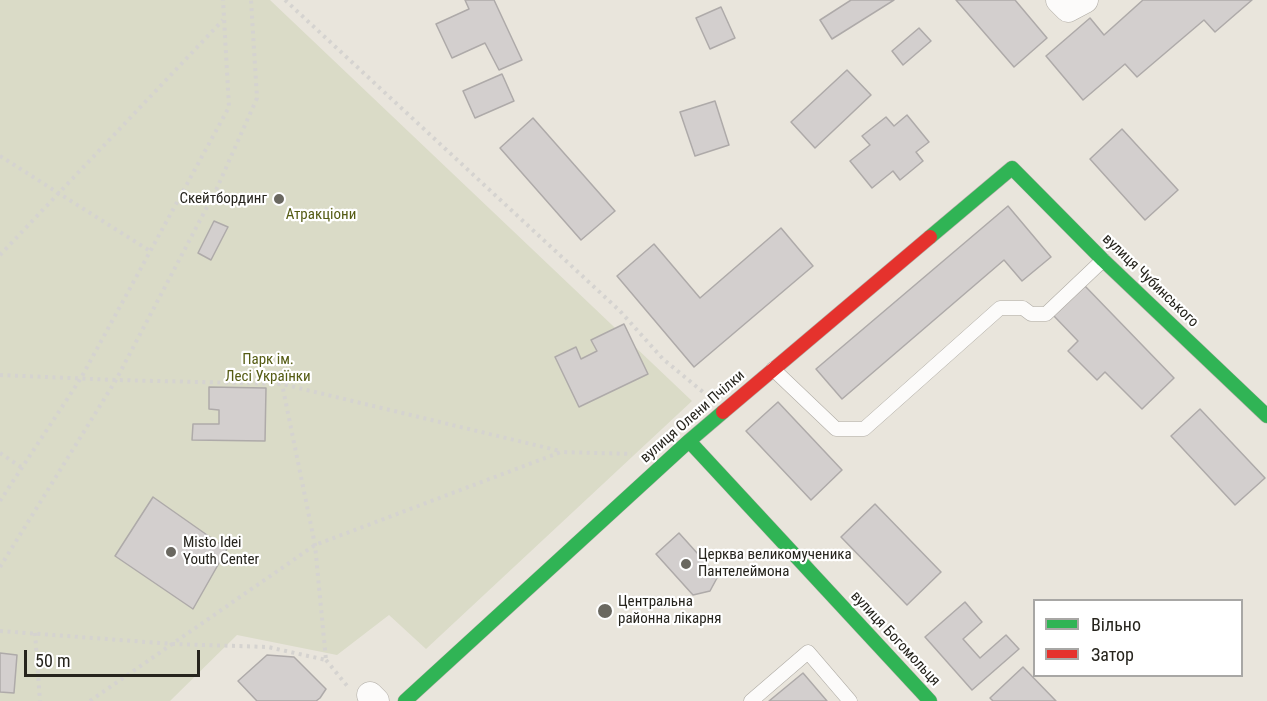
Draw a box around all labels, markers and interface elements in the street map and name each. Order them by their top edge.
place label: Скейтбординг [179,190,267,208]
marker: Скейтбординг [272,192,286,206]
park label: Атракціони [286,206,356,224]
street label: вулиця Чубинського [1098,231,1202,331]
park label: Парк ім. Лесі Українки [225,351,311,386]
street label: вулиця Олени Пчілки [637,367,749,467]
place label: Misto Idei Youth Center [183,534,259,569]
marker: Misto Idei Youth Center [164,545,178,559]
place label: Церква великомученика Пантелеймона [698,546,852,581]
marker: Церква великомученика Пантелеймона [679,557,693,571]
street label: вулиця Богомольця [846,588,944,690]
place label: Центральна районна лікарня [618,593,721,628]
legend [1033,599,1243,677]
marker: Центральна районна лікарня [596,602,614,620]
text: Вільно [1091,614,1141,635]
scale bar [27,638,202,676]
text: Затор [1091,644,1134,665]
text: 50 m [35,650,70,671]

